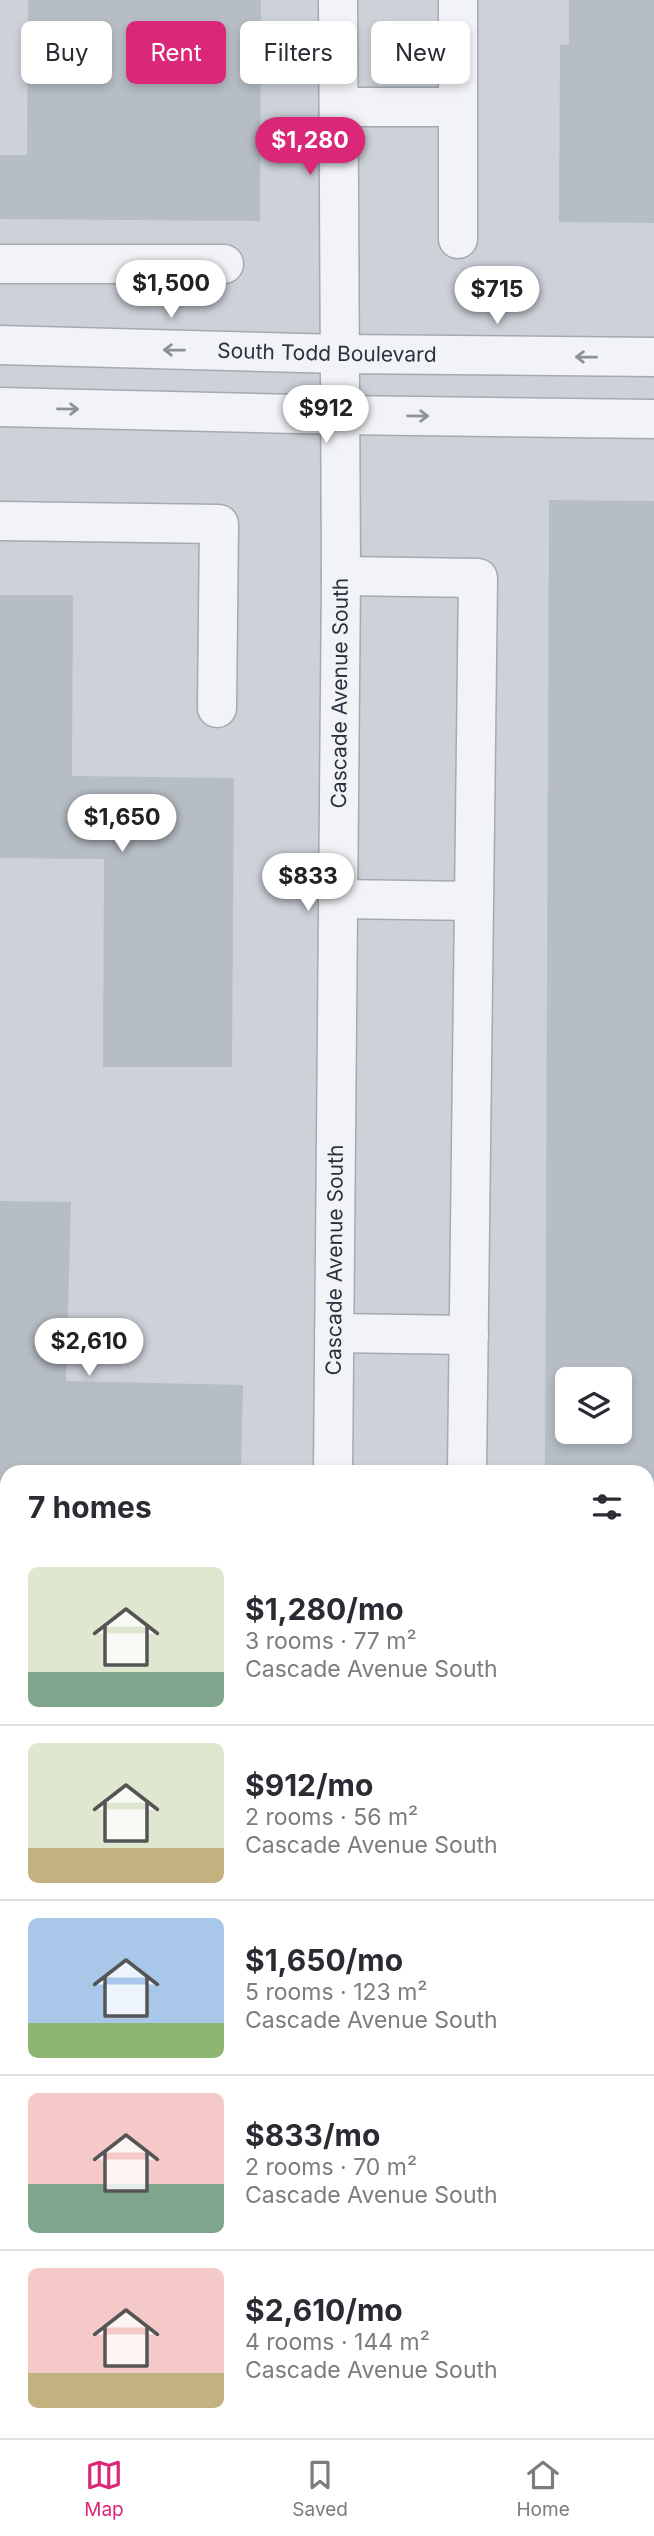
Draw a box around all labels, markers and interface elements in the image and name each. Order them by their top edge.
chip: Buy [21,21,112,84]
chip: Rent [126,21,226,84]
chip: Filters [240,21,357,84]
chip: New [371,21,470,84]
pin: $1,280 [253,118,367,177]
text: $1,280 [271,126,349,154]
pin: $1,500 [114,260,228,320]
pin: $715 [456,266,538,326]
text: $1,500 [132,269,210,297]
text: $715 [470,275,524,303]
street label: South Todd Boulevard [217,338,437,367]
one-way arrow [163,343,186,356]
one-way arrow [575,350,598,363]
pin: $912 [285,386,367,445]
text: $912 [299,394,353,422]
one-way arrow [56,402,79,415]
one-way arrow [406,409,429,423]
street label: Cascade Avenue South [326,578,353,809]
pin: $1,650 [65,794,179,854]
text: $1,650 [83,803,161,831]
pin: $833 [267,853,349,913]
text: $833 [278,862,338,890]
street label: Cascade Avenue South [321,1145,348,1376]
pin: $2,610 [32,1318,146,1378]
text: $2,610 [51,1327,127,1355]
map controls [555,1367,632,1444]
button: layers [555,1367,632,1444]
icon: filters [588,1488,626,1526]
text: 7 homes [28,1489,152,1525]
text: $1,280/mo [245,1591,404,1627]
icon: home [84,1595,168,1679]
text: 3 rooms · 77 m² [245,1627,417,1655]
text: Cascade Avenue South [245,1655,498,1683]
text: $912/mo [245,1767,373,1803]
icon: home [84,1771,168,1855]
text: 2 rooms · 56 m² [245,1803,418,1831]
text: Cascade Avenue South [245,1831,498,1859]
text: $1,650/mo [245,1942,403,1978]
icon: home [84,1946,168,2030]
text: 5 rooms · 123 m² [245,1978,428,2006]
text: Cascade Avenue South [245,2006,498,2034]
text: $833/mo [245,2117,380,2153]
icon: home [84,2121,168,2205]
text: 2 rooms · 70 m² [245,2153,417,2181]
text: Cascade Avenue South [245,2181,498,2209]
text: $2,610/mo [245,2292,403,2328]
icon: home [84,2296,168,2380]
text: 4 rooms · 144 m² [245,2328,430,2356]
text: Cascade Avenue South [245,2356,498,2384]
tab: Map [84,2456,124,2521]
tab: Saved [292,2456,348,2521]
tab: Home [516,2456,570,2521]

